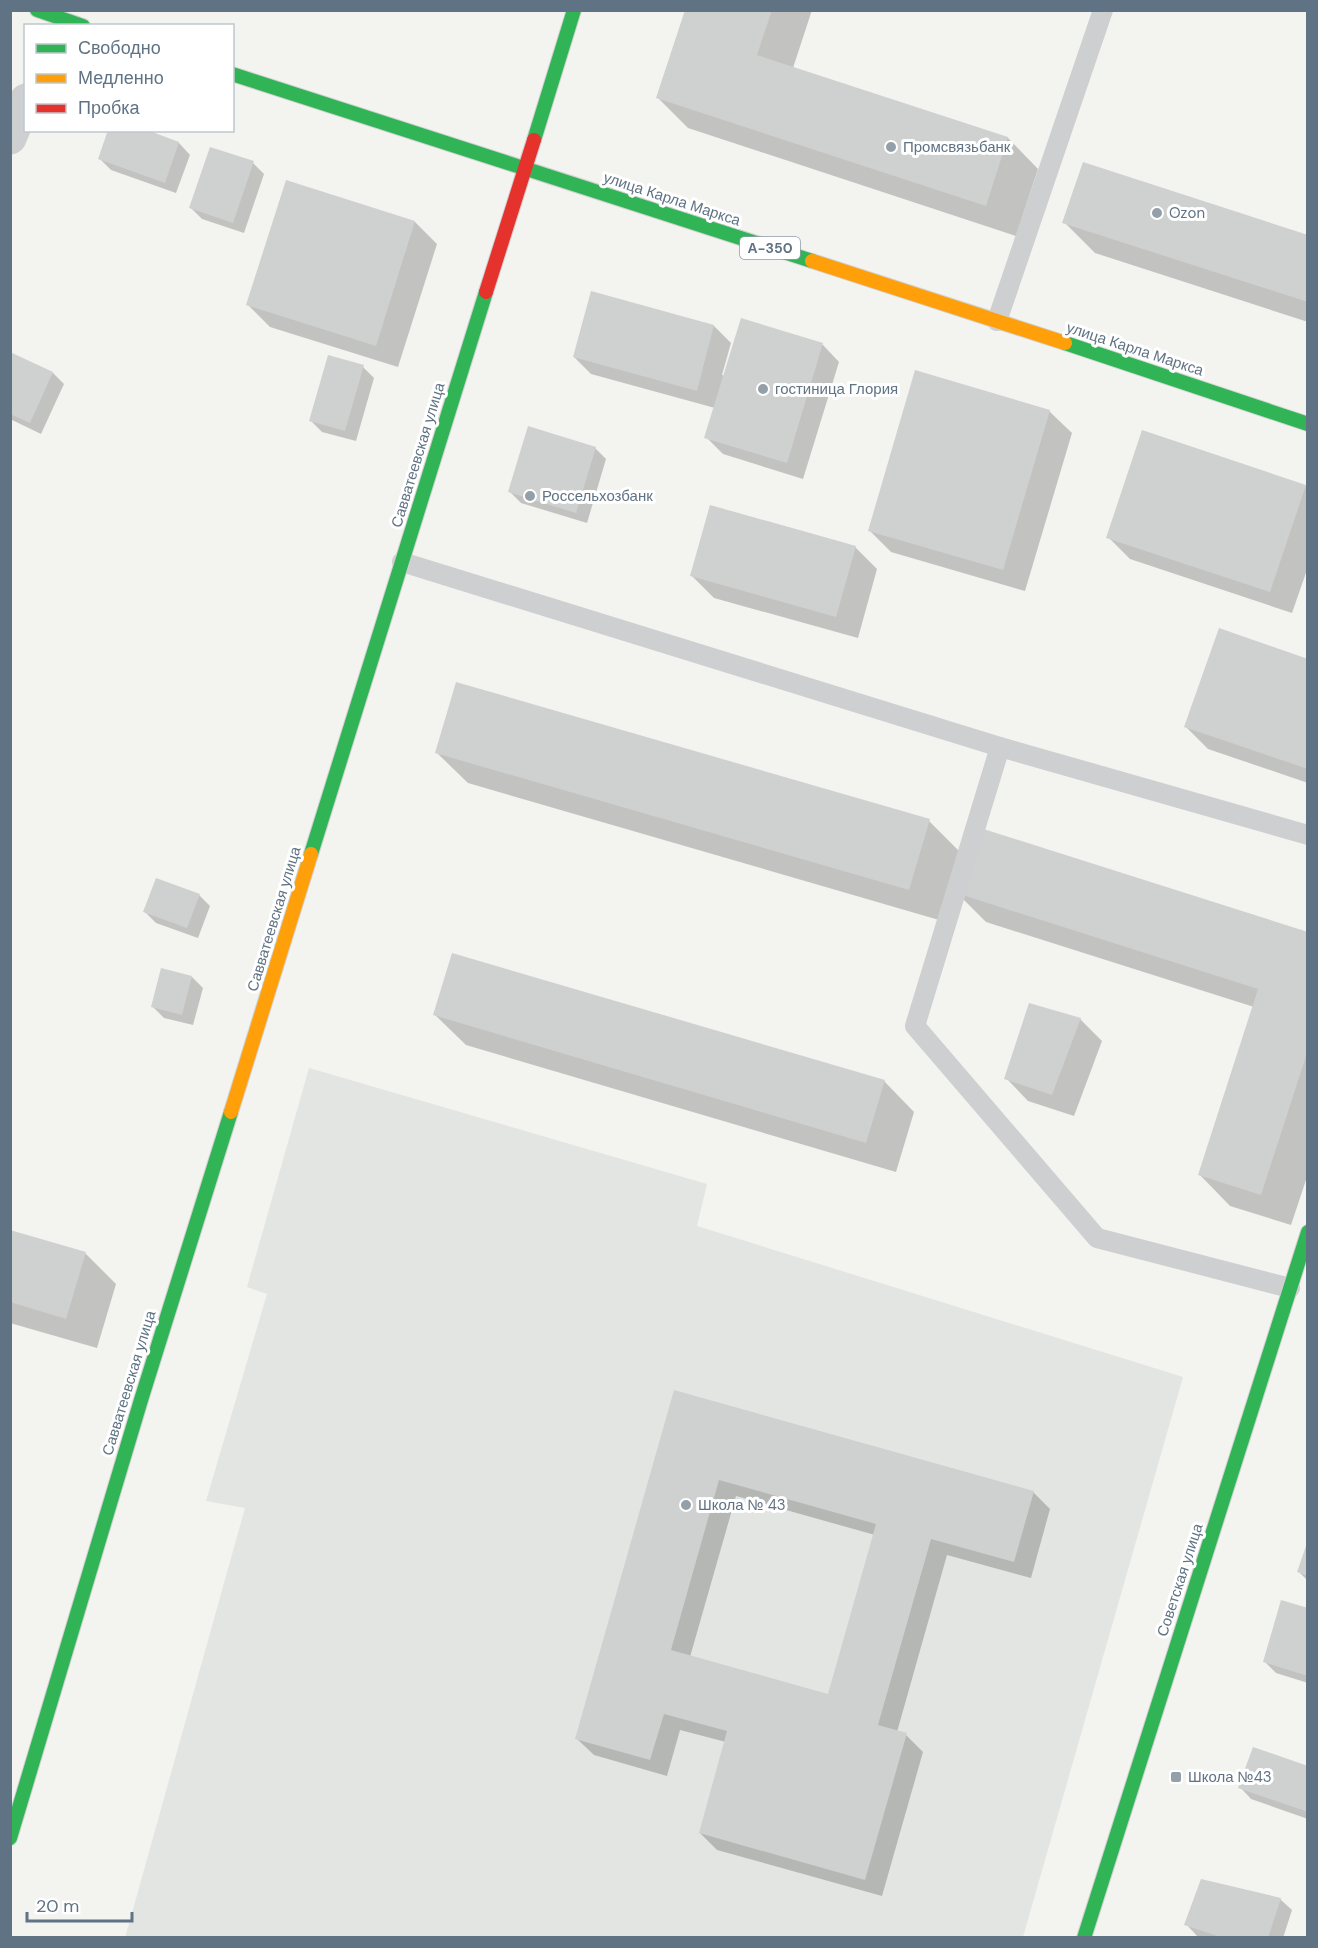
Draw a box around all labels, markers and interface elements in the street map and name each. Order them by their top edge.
legend [24,24,234,132]
text: Свободно [78,36,161,60]
text: Медленно [78,66,164,90]
text: Пробка [78,96,141,120]
place label: Промсвязьбанк [903,137,1011,157]
marker: Промсвязьбанк [884,140,898,154]
street label: улица Карла Маркса [601,167,744,231]
place label: Ozon [1169,203,1205,223]
marker: Ozon [1150,206,1164,220]
road number: А-350 [740,237,800,259]
street label: улица Карла Маркса [1064,317,1207,381]
place label: гостиница Глория [775,379,898,399]
street label: Савватеевская улица [386,380,450,530]
marker: гостиница Глория [756,382,770,396]
place label: Россельхозбанк [542,486,653,506]
marker: Россельхозбанк [523,489,537,503]
street label: Савватеевская улица [242,844,306,994]
street label: Савватеевская улица [97,1308,161,1458]
place label: Школа № 43 [698,1495,786,1515]
marker: Школа № 43 [679,1498,693,1512]
street label: Советская улица [1152,1520,1208,1639]
place label: Школа №43 [1188,1767,1272,1787]
marker: Школа №43 [1169,1770,1183,1784]
scale bar [27,1885,132,1923]
text: 20 m [36,1894,79,1918]

